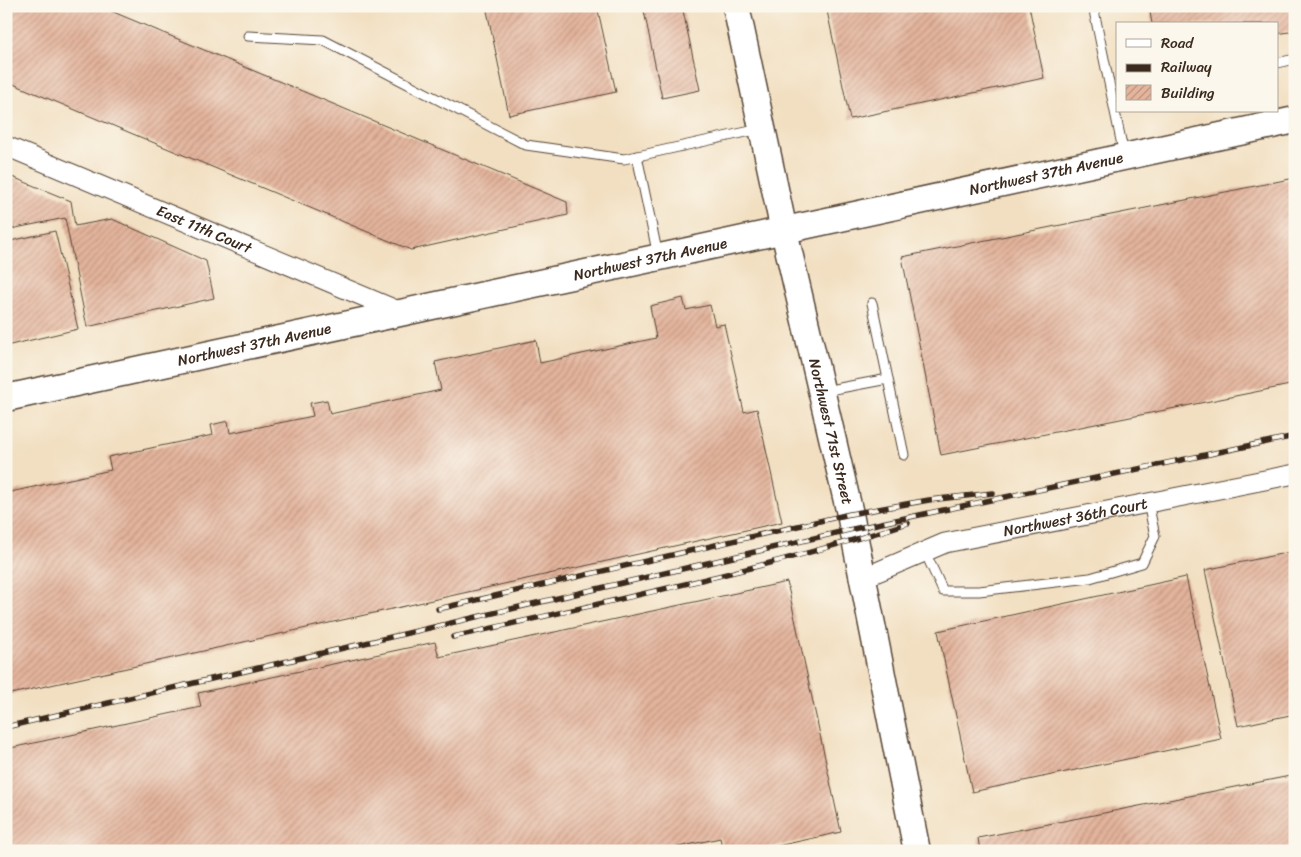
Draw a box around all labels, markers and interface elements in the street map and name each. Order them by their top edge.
legend [1116,22,1278,112]
text: Road [1161,30,1194,56]
text: Railway [1161,54,1212,80]
text: Building [1161,80,1215,106]
street label: Northwest 37th Avenue [967,144,1125,203]
street label: East 11th Court [153,198,257,261]
street label: Northwest 37th Avenue [571,230,730,288]
street label: Northwest 37th Avenue [175,315,334,374]
street label: Northwest 71st Street [801,356,861,508]
street label: Northwest 36th Court [1001,490,1150,544]

